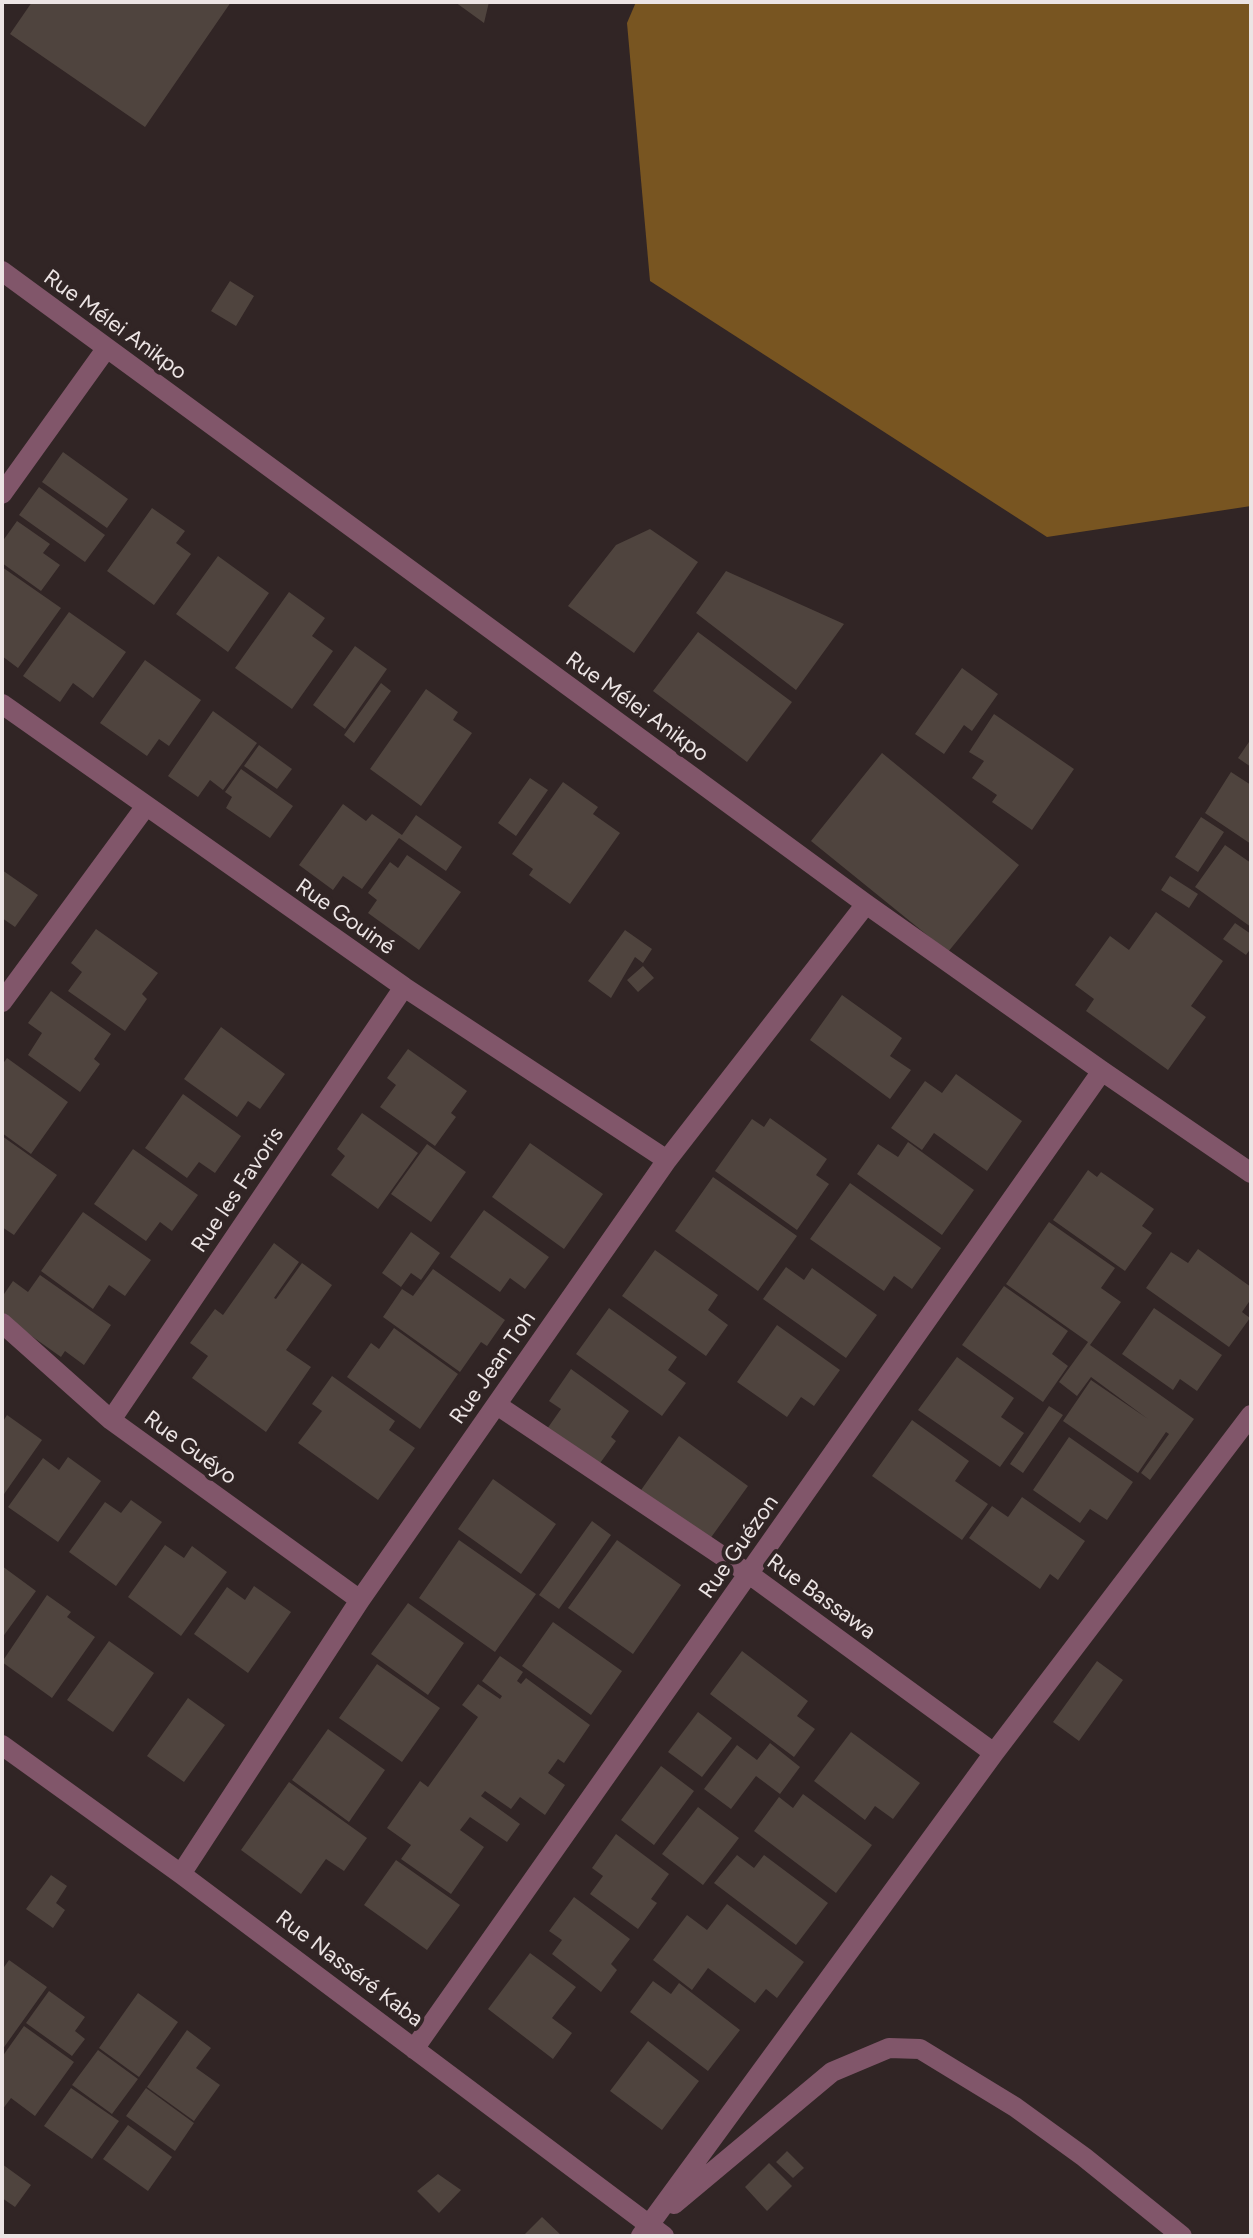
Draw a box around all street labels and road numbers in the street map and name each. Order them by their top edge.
street label: Rue Mélei Anikpo [38,264,192,386]
street label: Rue Mélei Anikpo [560,646,714,768]
street label: Rue Gouiné [290,873,400,961]
street label: Rue les Favoris [186,1122,290,1258]
street label: Rue Jean Toh [444,1307,542,1429]
street label: Rue Guéyo [138,1405,242,1491]
street label: Rue Guézon [694,1490,784,1604]
street label: Rue Bassawa [761,1549,881,1645]
street label: Rue Nasséré Kaba [270,1905,428,2033]

